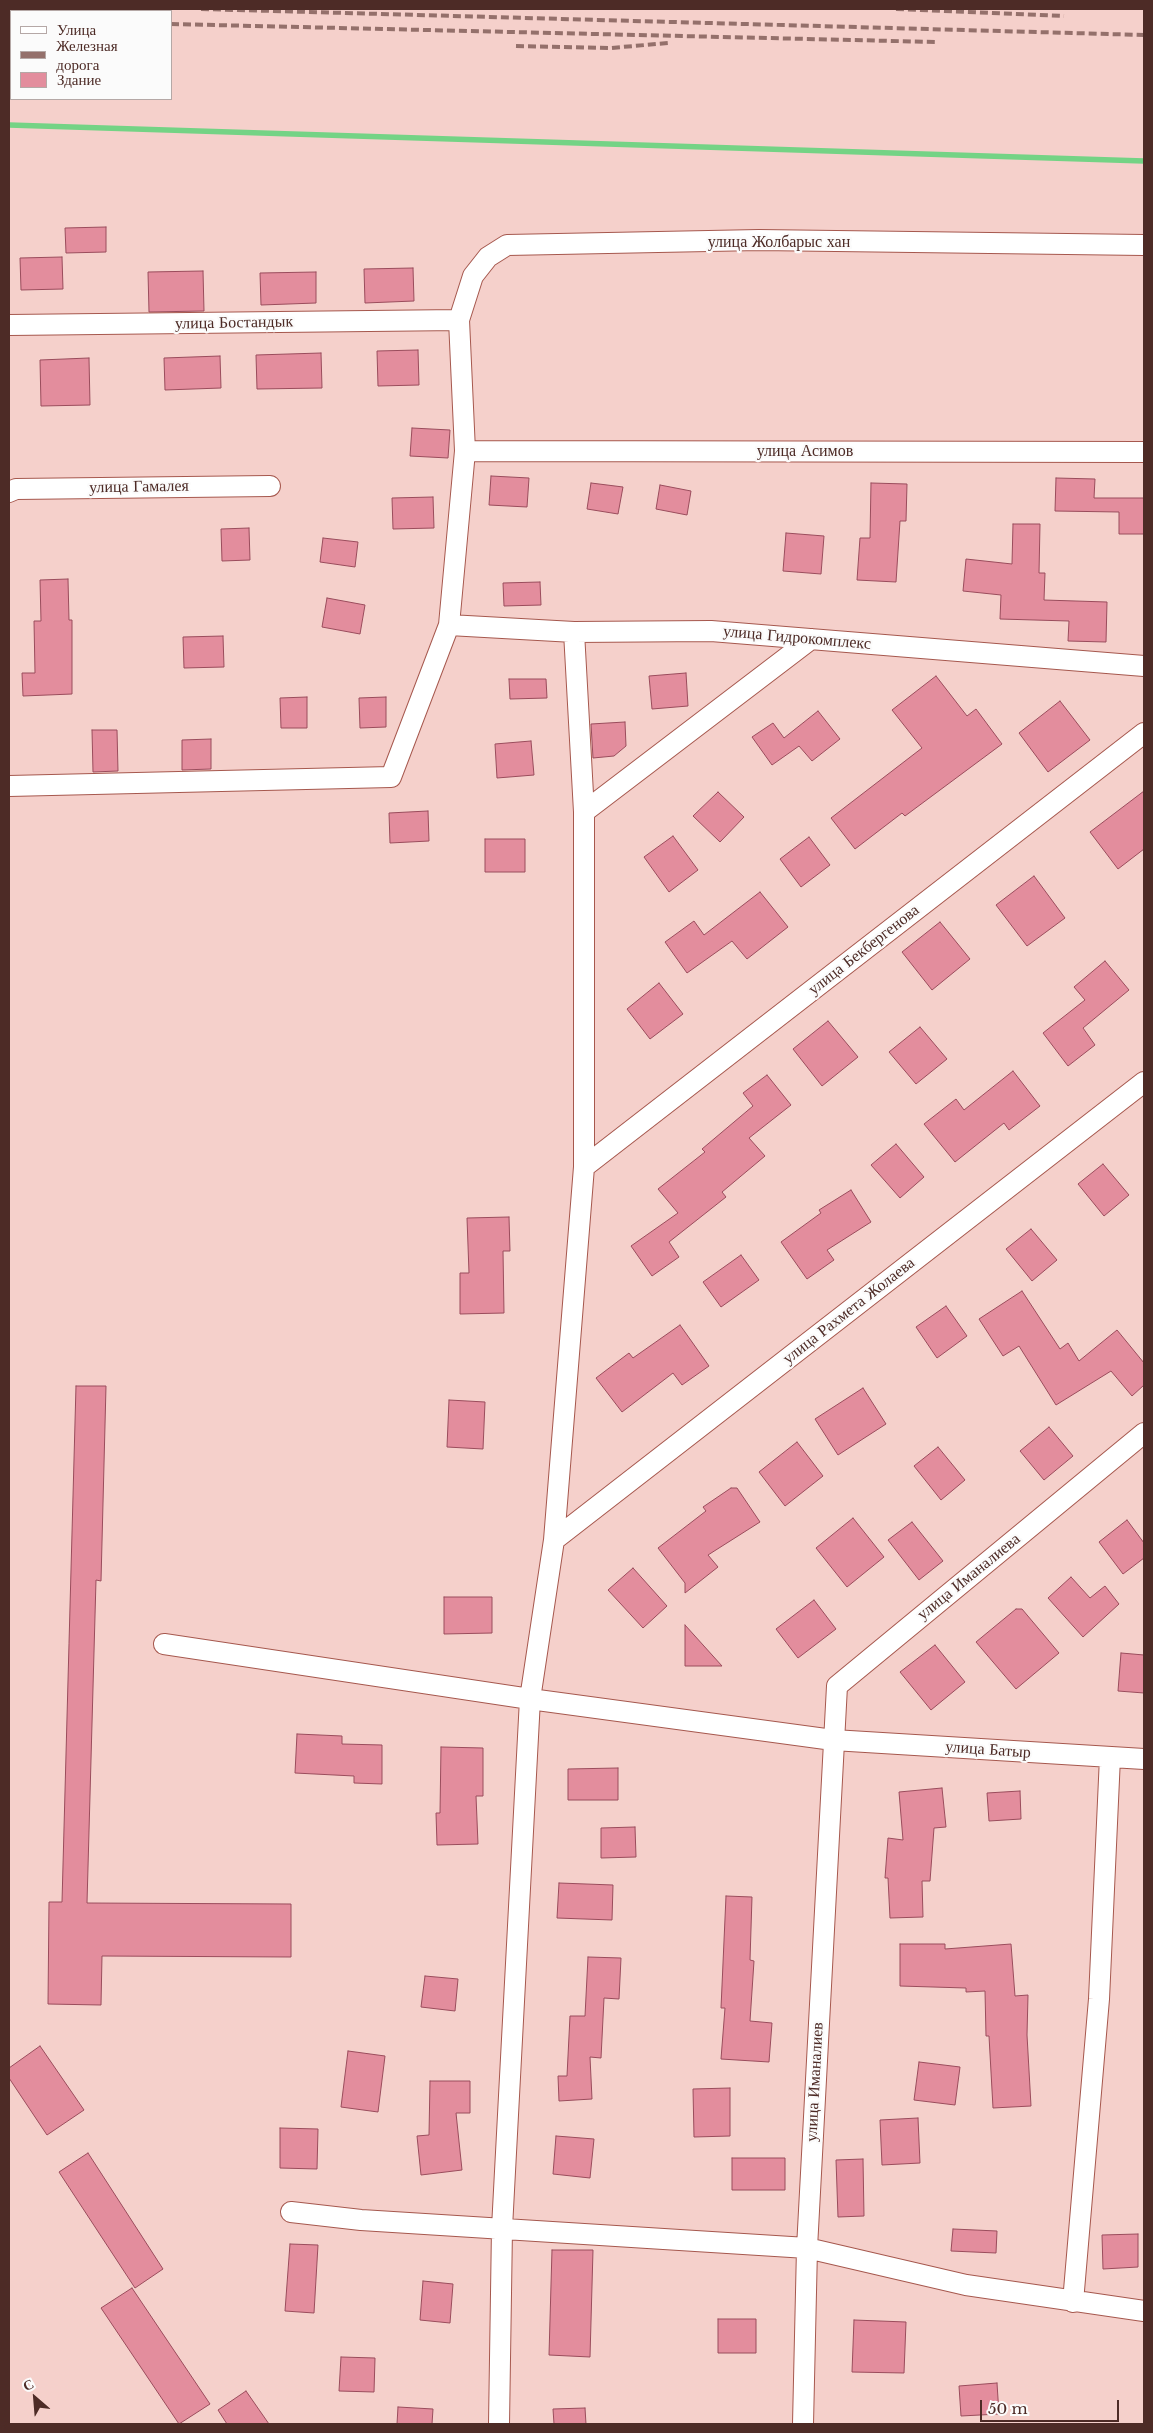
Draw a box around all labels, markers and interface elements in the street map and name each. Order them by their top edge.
legend [10,10,172,100]
text: Улица [57,20,96,39]
text: Железная дорога [56,36,118,74]
text: Здание [57,70,101,89]
street label: улица Жолбарыс хан [708,232,850,252]
street label: улица Бостандык [175,312,293,334]
street label: улица Асимов [757,441,853,461]
street label: улица Гамалея [89,477,189,497]
street label: улица Гидрокомплекс [722,622,872,654]
street label: улица Бекбергенова [805,901,923,999]
street label: улица Рахмета Жолаева [779,1254,919,1368]
street label: улица Иманалиева [914,1530,1024,1624]
street label: улица Батыр [945,1737,1031,1763]
street label: улица Иманалиев [802,2022,828,2142]
north arrow [10,2373,60,2423]
text: С [20,2374,37,2395]
scale bar [983,2390,1122,2422]
text: 50 m [988,2399,1028,2418]

